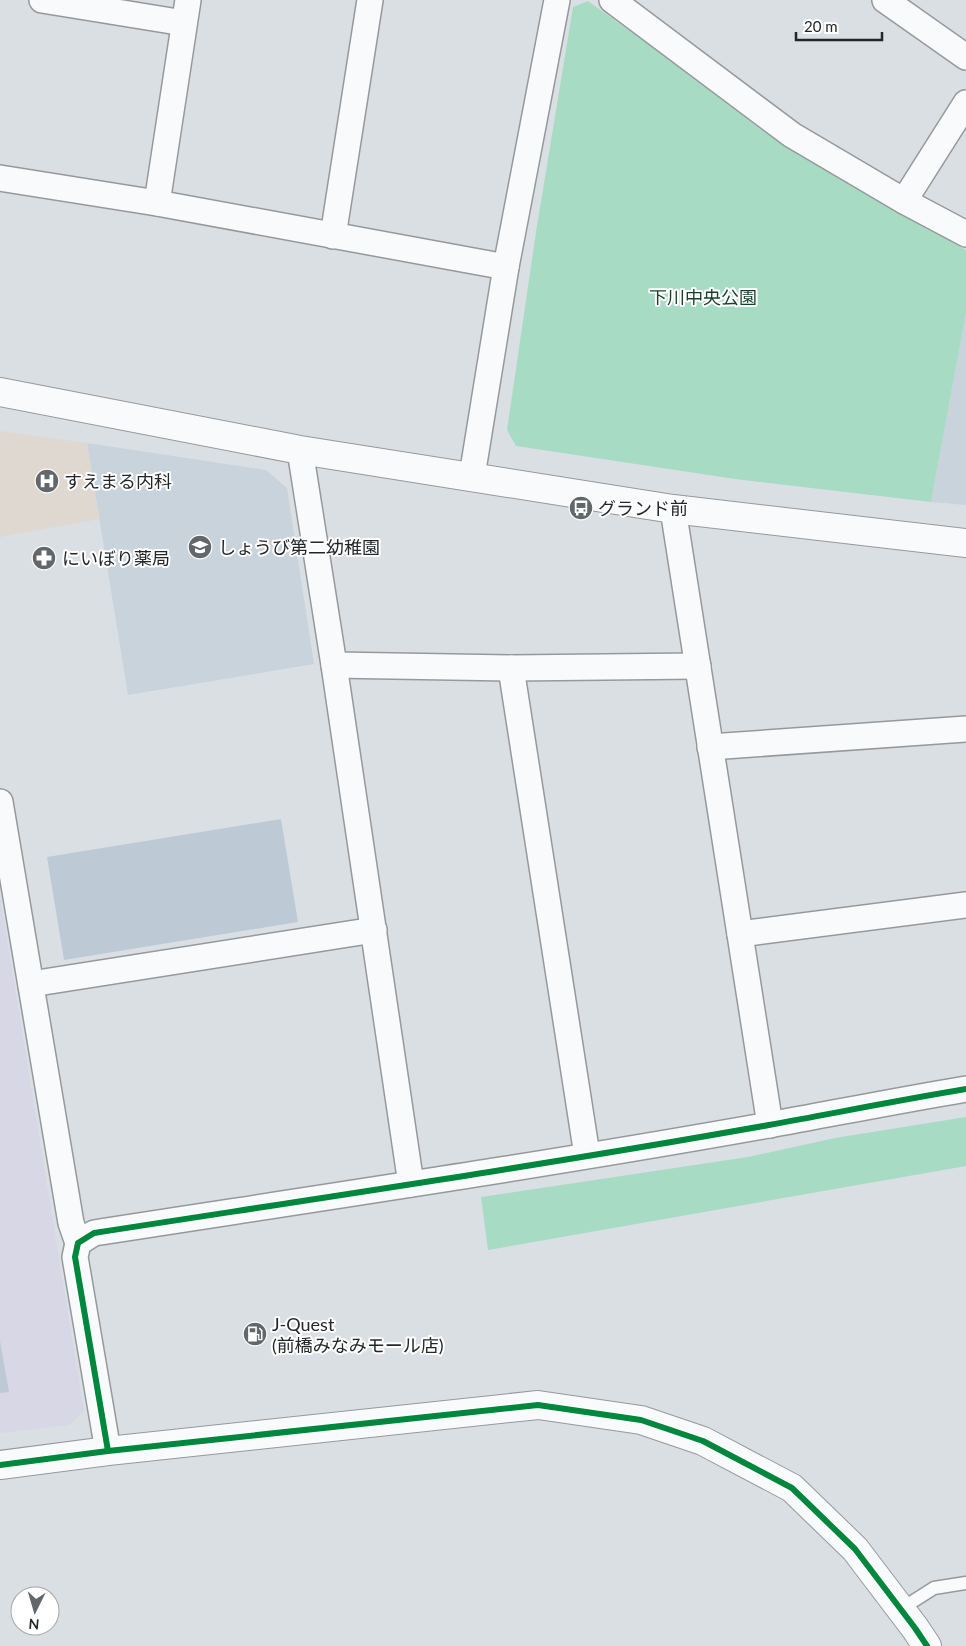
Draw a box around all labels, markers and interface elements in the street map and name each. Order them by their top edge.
scale bar [796,10,882,42]
text: 20 m [804,17,838,35]
park label: 下川中央公園 [649,286,757,308]
hospital icon: すえまる内科 [34,468,60,494]
place label: すえまる内科 [64,470,172,492]
bus stop icon: グランド前 [568,495,594,521]
place label: グランド前 [598,497,688,519]
school or university icon: しょうび第二幼稚園 [187,534,213,560]
place label: しょうび第二幼稚園 [218,536,380,558]
pharmacy icon: にいぼり薬局 [31,545,57,571]
place label: にいぼり薬局 [62,547,170,569]
place label: J-Quest (前橋みなみモール店) [272,1313,444,1356]
fuel station icon: J-Quest (前橋みなみモール店) [242,1321,268,1347]
north arrow [10,1586,60,1636]
text: N [28,1616,40,1633]

